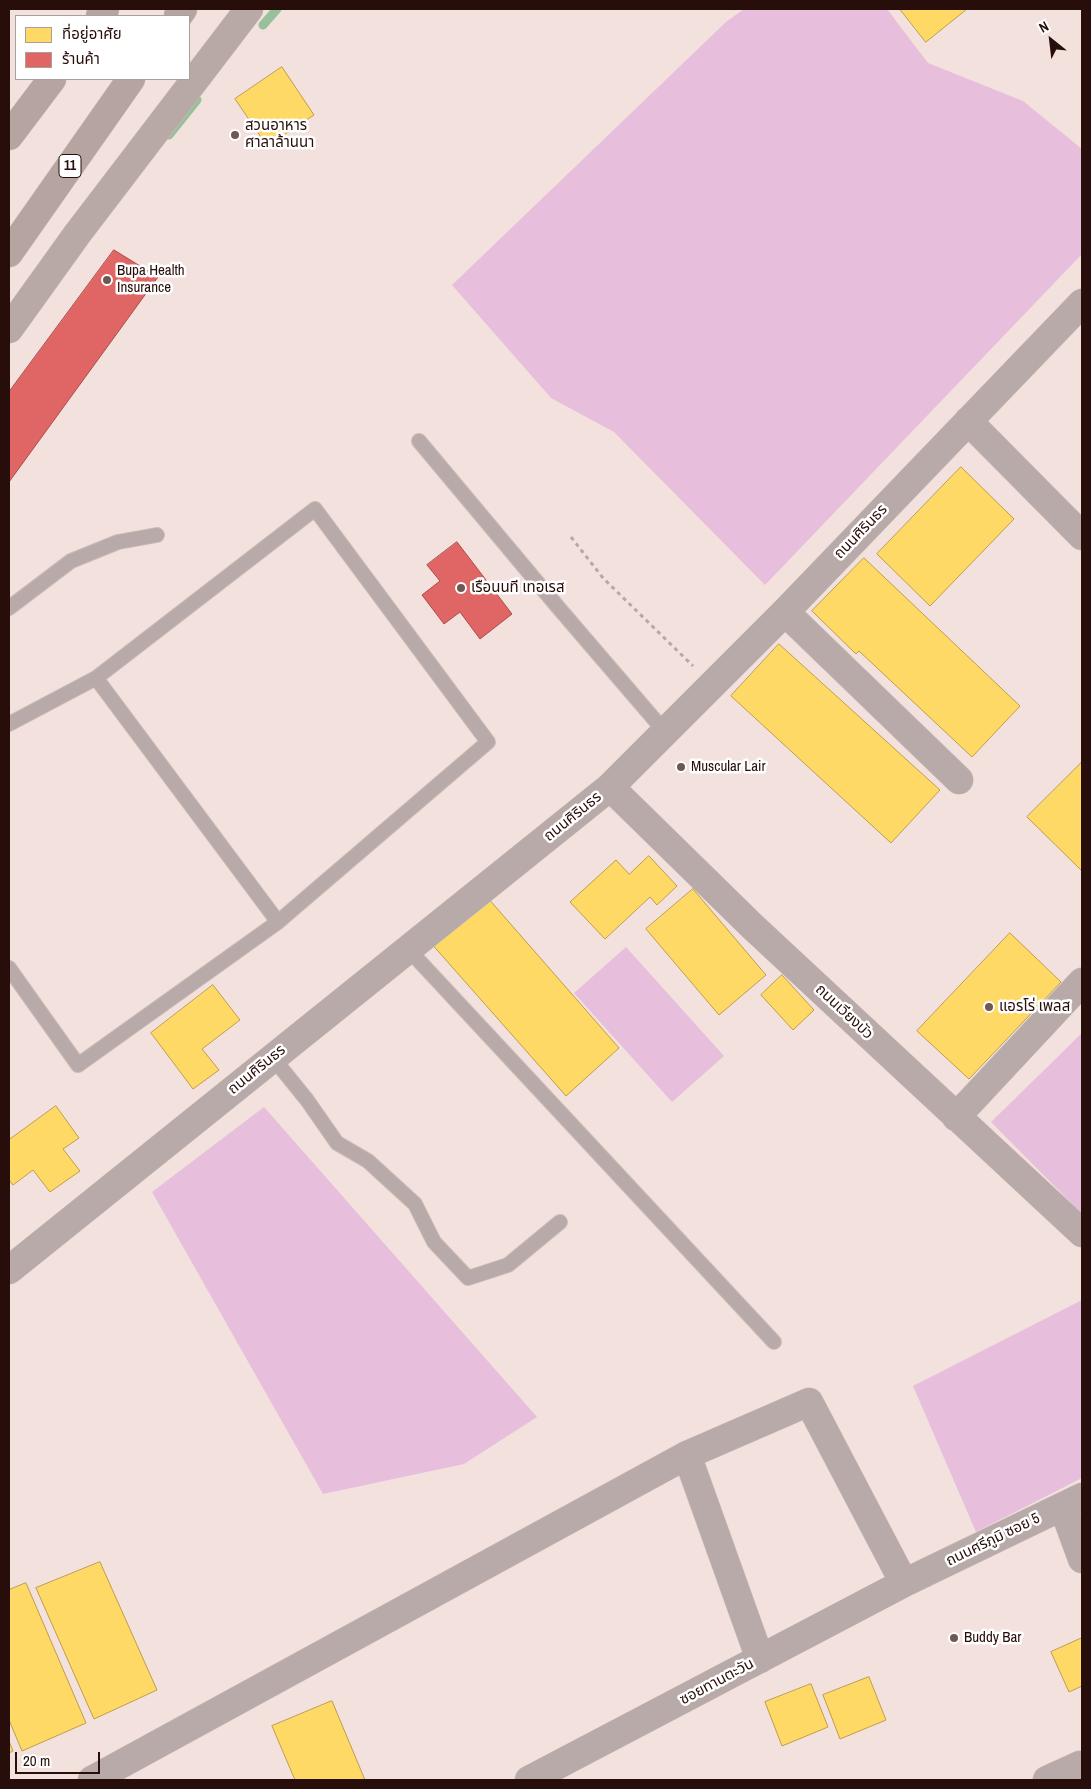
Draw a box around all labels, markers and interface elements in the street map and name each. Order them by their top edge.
legend [15,15,190,80]
north arrow [1026,15,1076,65]
text: N [1036,17,1052,37]
text: ที่อยู่อาศัย [62,23,122,44]
text: ร้านค้า [62,48,100,69]
place label: สวนอาหาร ศาลาล้านนา [245,117,314,152]
marker: สวนอาหาร ศาลาล้านนา [229,129,241,141]
road number: 11 [59,154,81,178]
place label: Bupa Health Insurance [117,262,185,297]
marker: Bupa Health Insurance [101,274,113,286]
street label: ถนนศิรินธร [831,501,891,563]
place label: เรือนนที เทอเรส [471,579,564,597]
marker: เรือนนที เทอเรส [455,582,467,594]
place label: Muscular Lair [691,758,766,776]
marker: Muscular Lair [675,761,687,773]
street label: ถนนศิรินธร [541,788,605,846]
street label: ถนนเวียงบัว [811,981,877,1043]
place label: แอรโร่ เพลส [999,998,1070,1016]
marker: แอรโร่ เพลส [983,1001,995,1013]
street label: ถนนศิรินธร [225,1041,289,1099]
street label: ถนนศรีภูมิ ซอย 5 [943,1510,1043,1570]
place label: Buddy Bar [964,1629,1021,1647]
marker: Buddy Bar [948,1632,960,1644]
street label: ซอยทานตะวัน [677,1655,757,1709]
scale bar [18,1742,102,1774]
text: 20 m [23,1750,50,1771]

